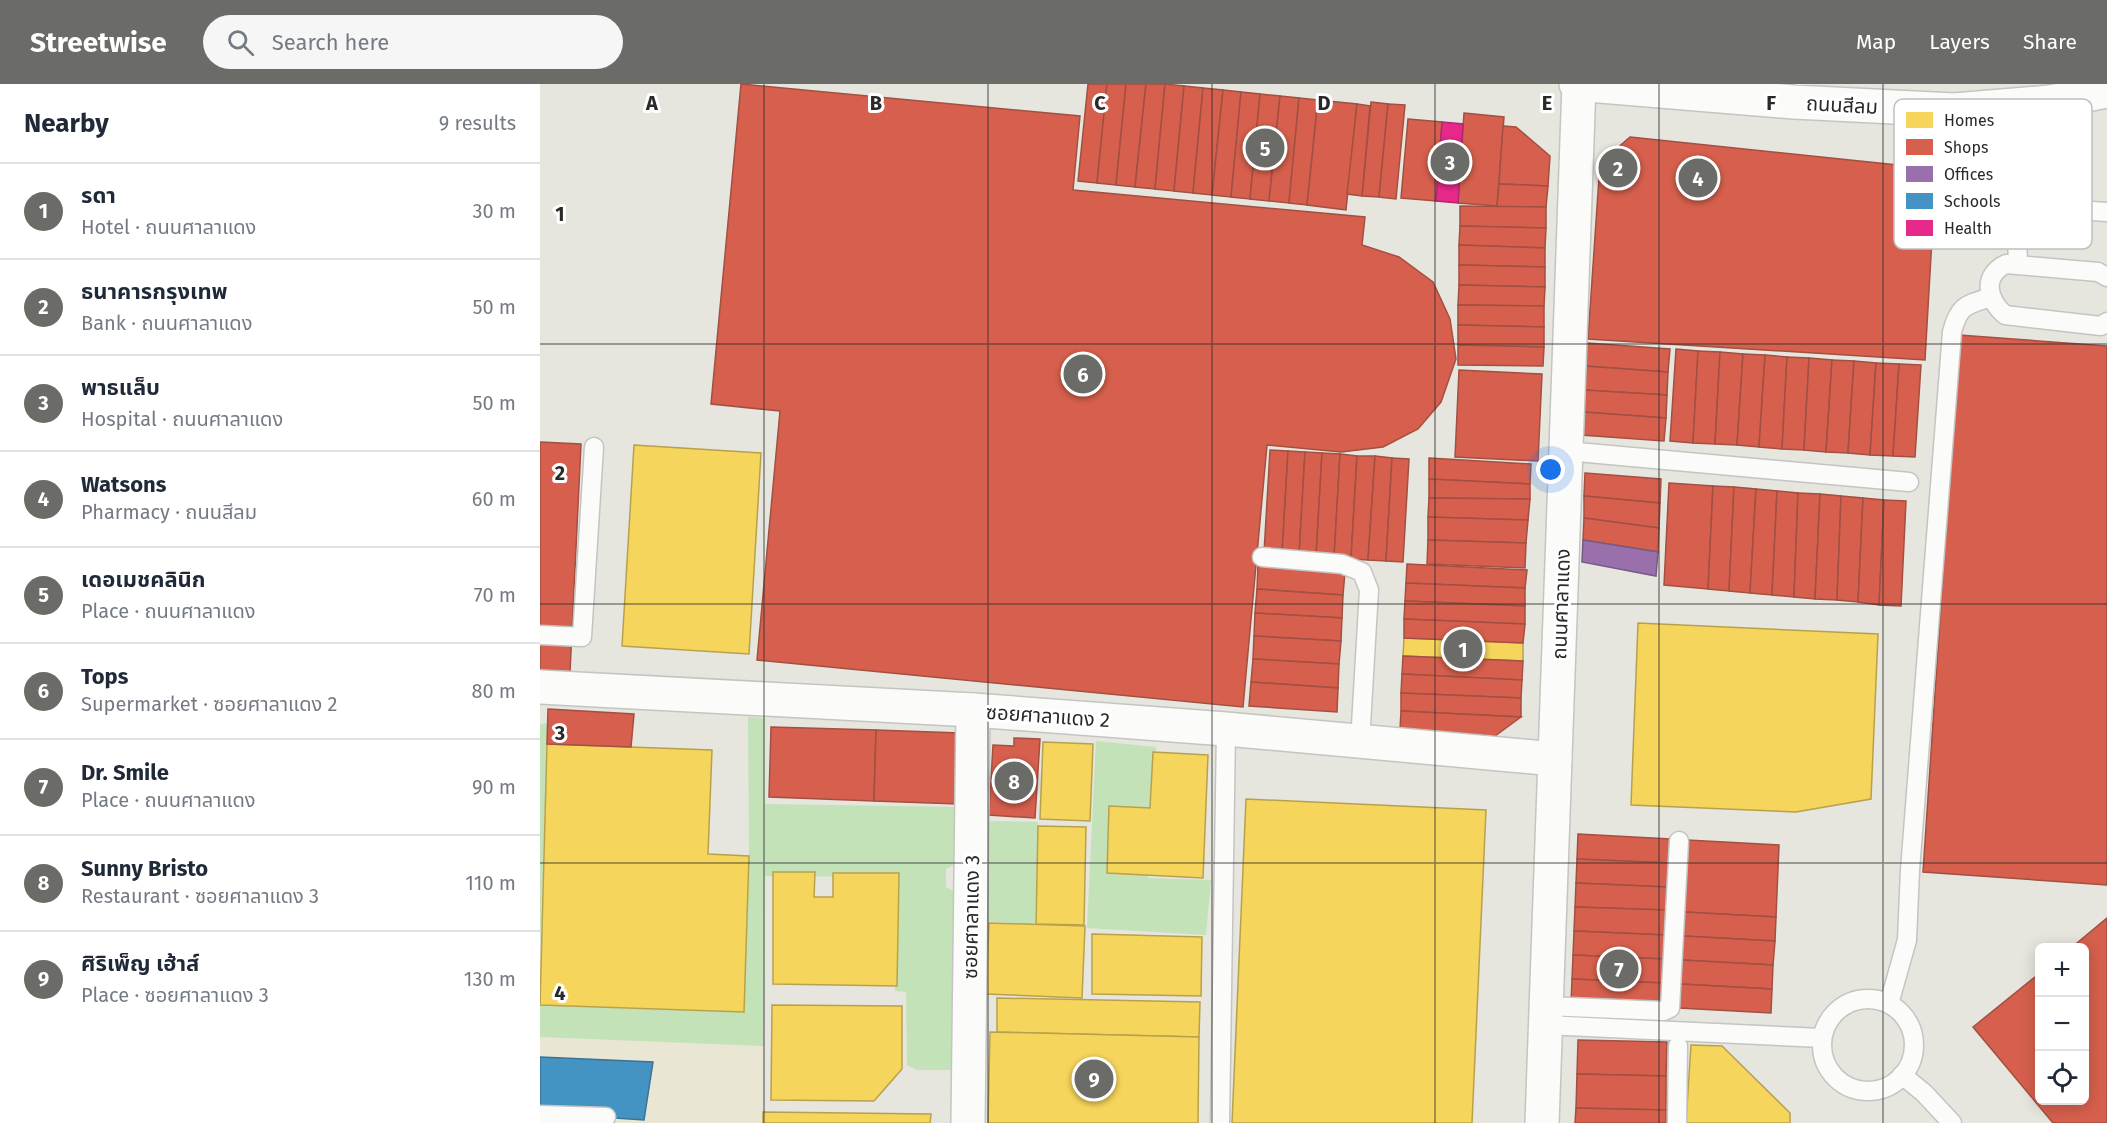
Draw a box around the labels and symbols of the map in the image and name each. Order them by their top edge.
text: A [645,91,659,115]
text: B [870,91,882,115]
text: C [1094,91,1106,115]
text: D [1317,91,1331,115]
text: E [1542,91,1552,115]
text: F [1766,91,1776,115]
street label: ถนนสีลม [1806,91,1878,119]
legend [1894,99,2092,249]
text: Homes [1944,111,1994,130]
pin: 5 [1246,126,1284,170]
text: Shops [1944,138,1988,157]
pin: 3 [1430,140,1470,184]
pin: 2 [1598,146,1638,190]
pin: 4 [1678,156,1718,200]
text: Offices [1944,165,1993,184]
text: Schools [1944,192,2001,211]
text: 1 [555,202,565,226]
text: Health [1944,219,1992,238]
pin: 6 [1064,352,1102,396]
your location [1536,455,1565,484]
text: 2 [555,461,565,485]
street label: ถนนศาลาแดง [1547,548,1575,660]
pin: 1 [1444,626,1482,672]
street label: ซอยศาลาแดง 2 [985,700,1111,732]
text: 3 [554,721,565,745]
pin: 8 [994,758,1034,804]
street label: ซอยศาลาแดง 3 [958,855,984,979]
pin: 7 [1600,946,1638,992]
text: 4 [554,981,566,1005]
pin: 9 [1074,1056,1114,1102]

